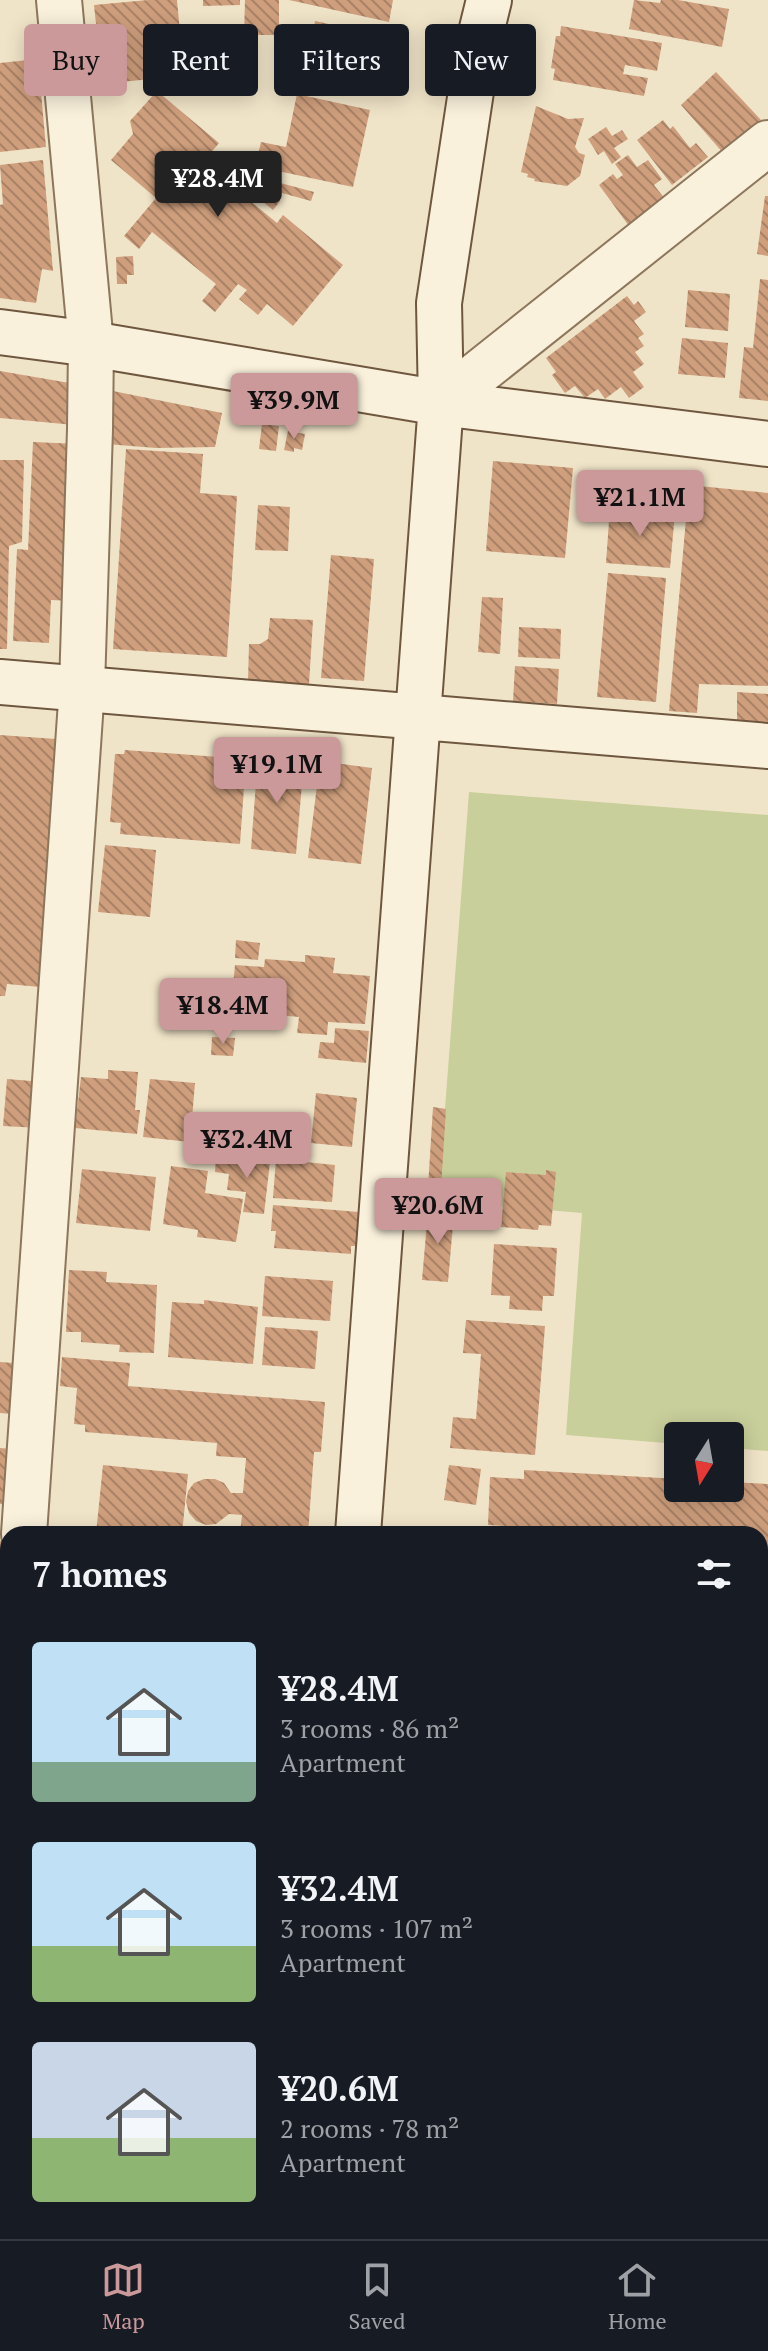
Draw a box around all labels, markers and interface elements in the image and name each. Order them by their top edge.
chip: Buy [24,24,127,96]
chip: Rent [143,24,258,96]
chip: Filters [274,24,409,96]
chip: New [425,24,536,96]
pin: ¥28.4M [153,151,283,219]
text: ¥28.4M [173,160,263,194]
pin: ¥39.9M [229,373,359,441]
text: ¥39.9M [249,382,339,416]
pin: ¥21.1M [575,470,705,538]
text: ¥21.1M [595,479,685,513]
pin: ¥19.1M [212,737,342,805]
text: ¥19.1M [232,746,322,780]
pin: ¥18.4M [158,978,288,1046]
text: ¥18.4M [178,987,268,1021]
pin: ¥32.4M [182,1112,312,1180]
text: ¥32.4M [202,1121,292,1155]
pin: ¥20.6M [373,1178,503,1246]
text: ¥20.6M [393,1187,483,1221]
north arrow [664,1422,744,1502]
map controls [664,1422,744,1502]
text: 7 homes [32,1552,167,1597]
icon: filters [692,1552,736,1596]
text: ¥28.4M [280,1666,399,1711]
icon: home [96,1674,192,1770]
text: 3 rooms · 86 m² [280,1711,459,1745]
text: Apartment [280,1745,406,1779]
text: ¥32.4M [280,1866,399,1911]
icon: home [96,1874,192,1970]
text: 3 rooms · 107 m² [280,1911,473,1945]
text: Apartment [280,1945,406,1979]
text: ¥20.6M [280,2066,399,2111]
icon: home [96,2074,192,2170]
text: 2 rooms · 78 m² [280,2111,459,2145]
text: Apartment [280,2145,406,2179]
tab: Map [101,2258,145,2335]
tab: Saved [348,2258,405,2335]
tab: Home [608,2258,667,2335]

